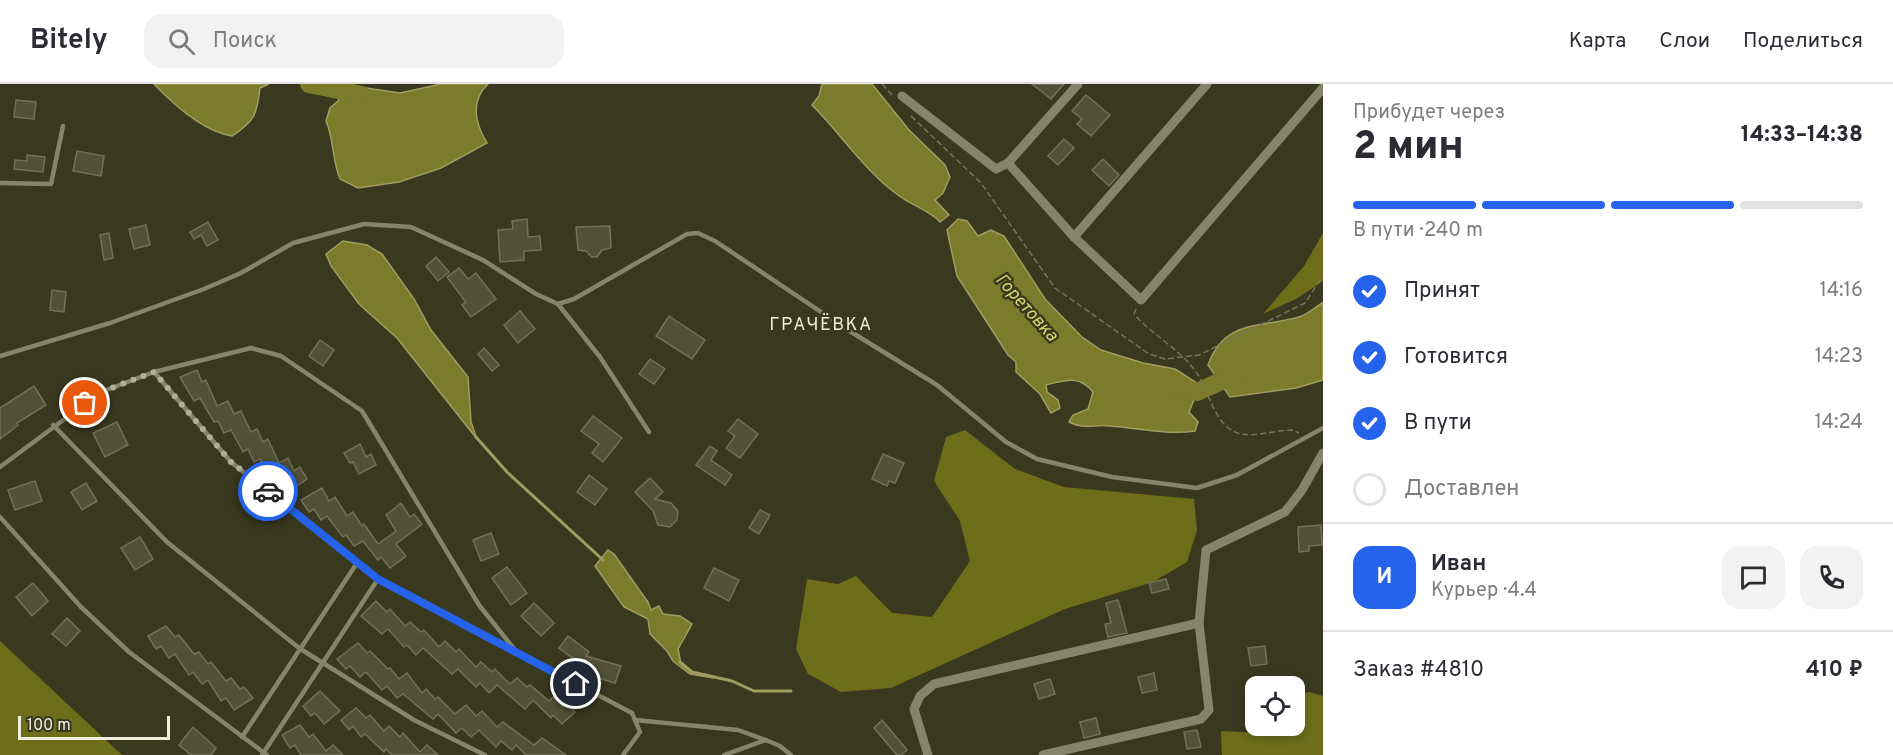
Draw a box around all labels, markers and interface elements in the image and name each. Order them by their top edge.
search box [144,14,564,68]
text: Bitely [30,23,108,59]
icon: search [165,25,198,58]
text: Поиск [213,28,277,55]
text: Карта [1569,28,1626,55]
text: Слои [1659,28,1710,55]
text: Поделиться [1743,28,1863,55]
text: Прибудет через [1353,100,1505,126]
text: 14:33–14:38 [1741,122,1863,149]
text: 2 мин [1353,124,1464,173]
text: В пути · 240 m [1353,218,1483,244]
water label: Горетовка [989,269,1063,347]
icon: check [1353,275,1386,308]
text: Принят [1404,278,1480,305]
text: 14:16 [1820,278,1863,304]
district label: ГРАЧЁВКА [769,312,873,337]
icon: check [1353,341,1386,374]
text: Готовится [1404,344,1508,371]
text: 14:23 [1815,344,1863,370]
pin [59,377,110,428]
icon: bag [68,386,101,419]
icon: check [1353,407,1386,440]
text: В пути [1404,410,1472,437]
text: 14:24 [1815,410,1863,436]
courier [238,461,298,521]
icon: car [252,475,285,508]
text: Доставлен [1404,476,1519,503]
button: chat [1722,546,1785,609]
button: phone [1800,546,1863,609]
text: Иван [1431,551,1486,578]
text: И [1377,564,1392,591]
text: Курьер · 4.4 [1431,578,1537,604]
text: Заказ #4810 [1353,657,1484,684]
text: 410 ₽ [1806,657,1863,684]
pin [550,658,601,709]
icon: home [559,667,592,700]
map controls [1245,676,1305,736]
button: locate [1245,676,1305,736]
scale bar [18,713,170,740]
text: 100 m [27,716,71,736]

